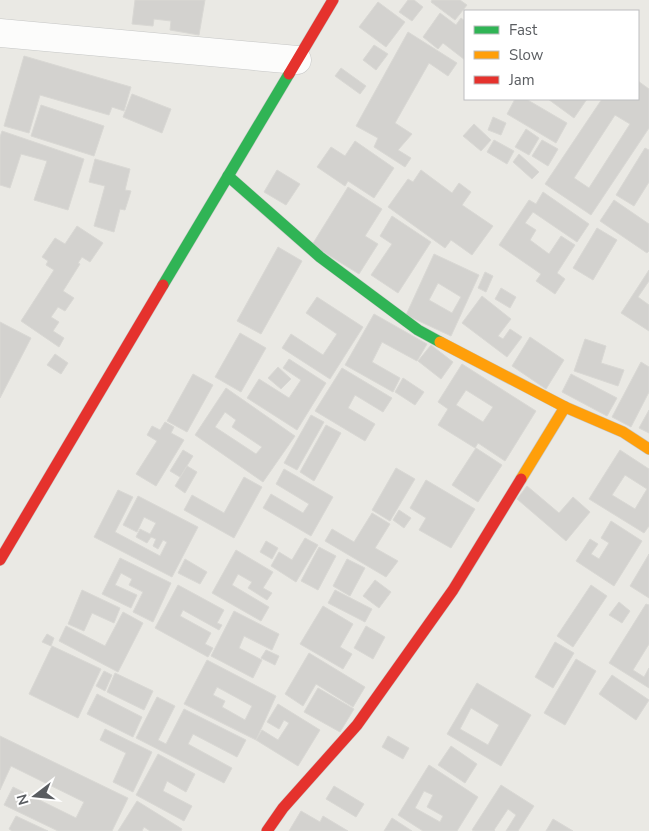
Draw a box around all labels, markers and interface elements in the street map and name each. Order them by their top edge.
legend [464,10,639,100]
text: Fast [509,20,538,40]
text: Slow [509,45,544,65]
text: Jam [508,70,535,90]
north arrow [10,771,60,821]
text: N [12,792,34,807]

